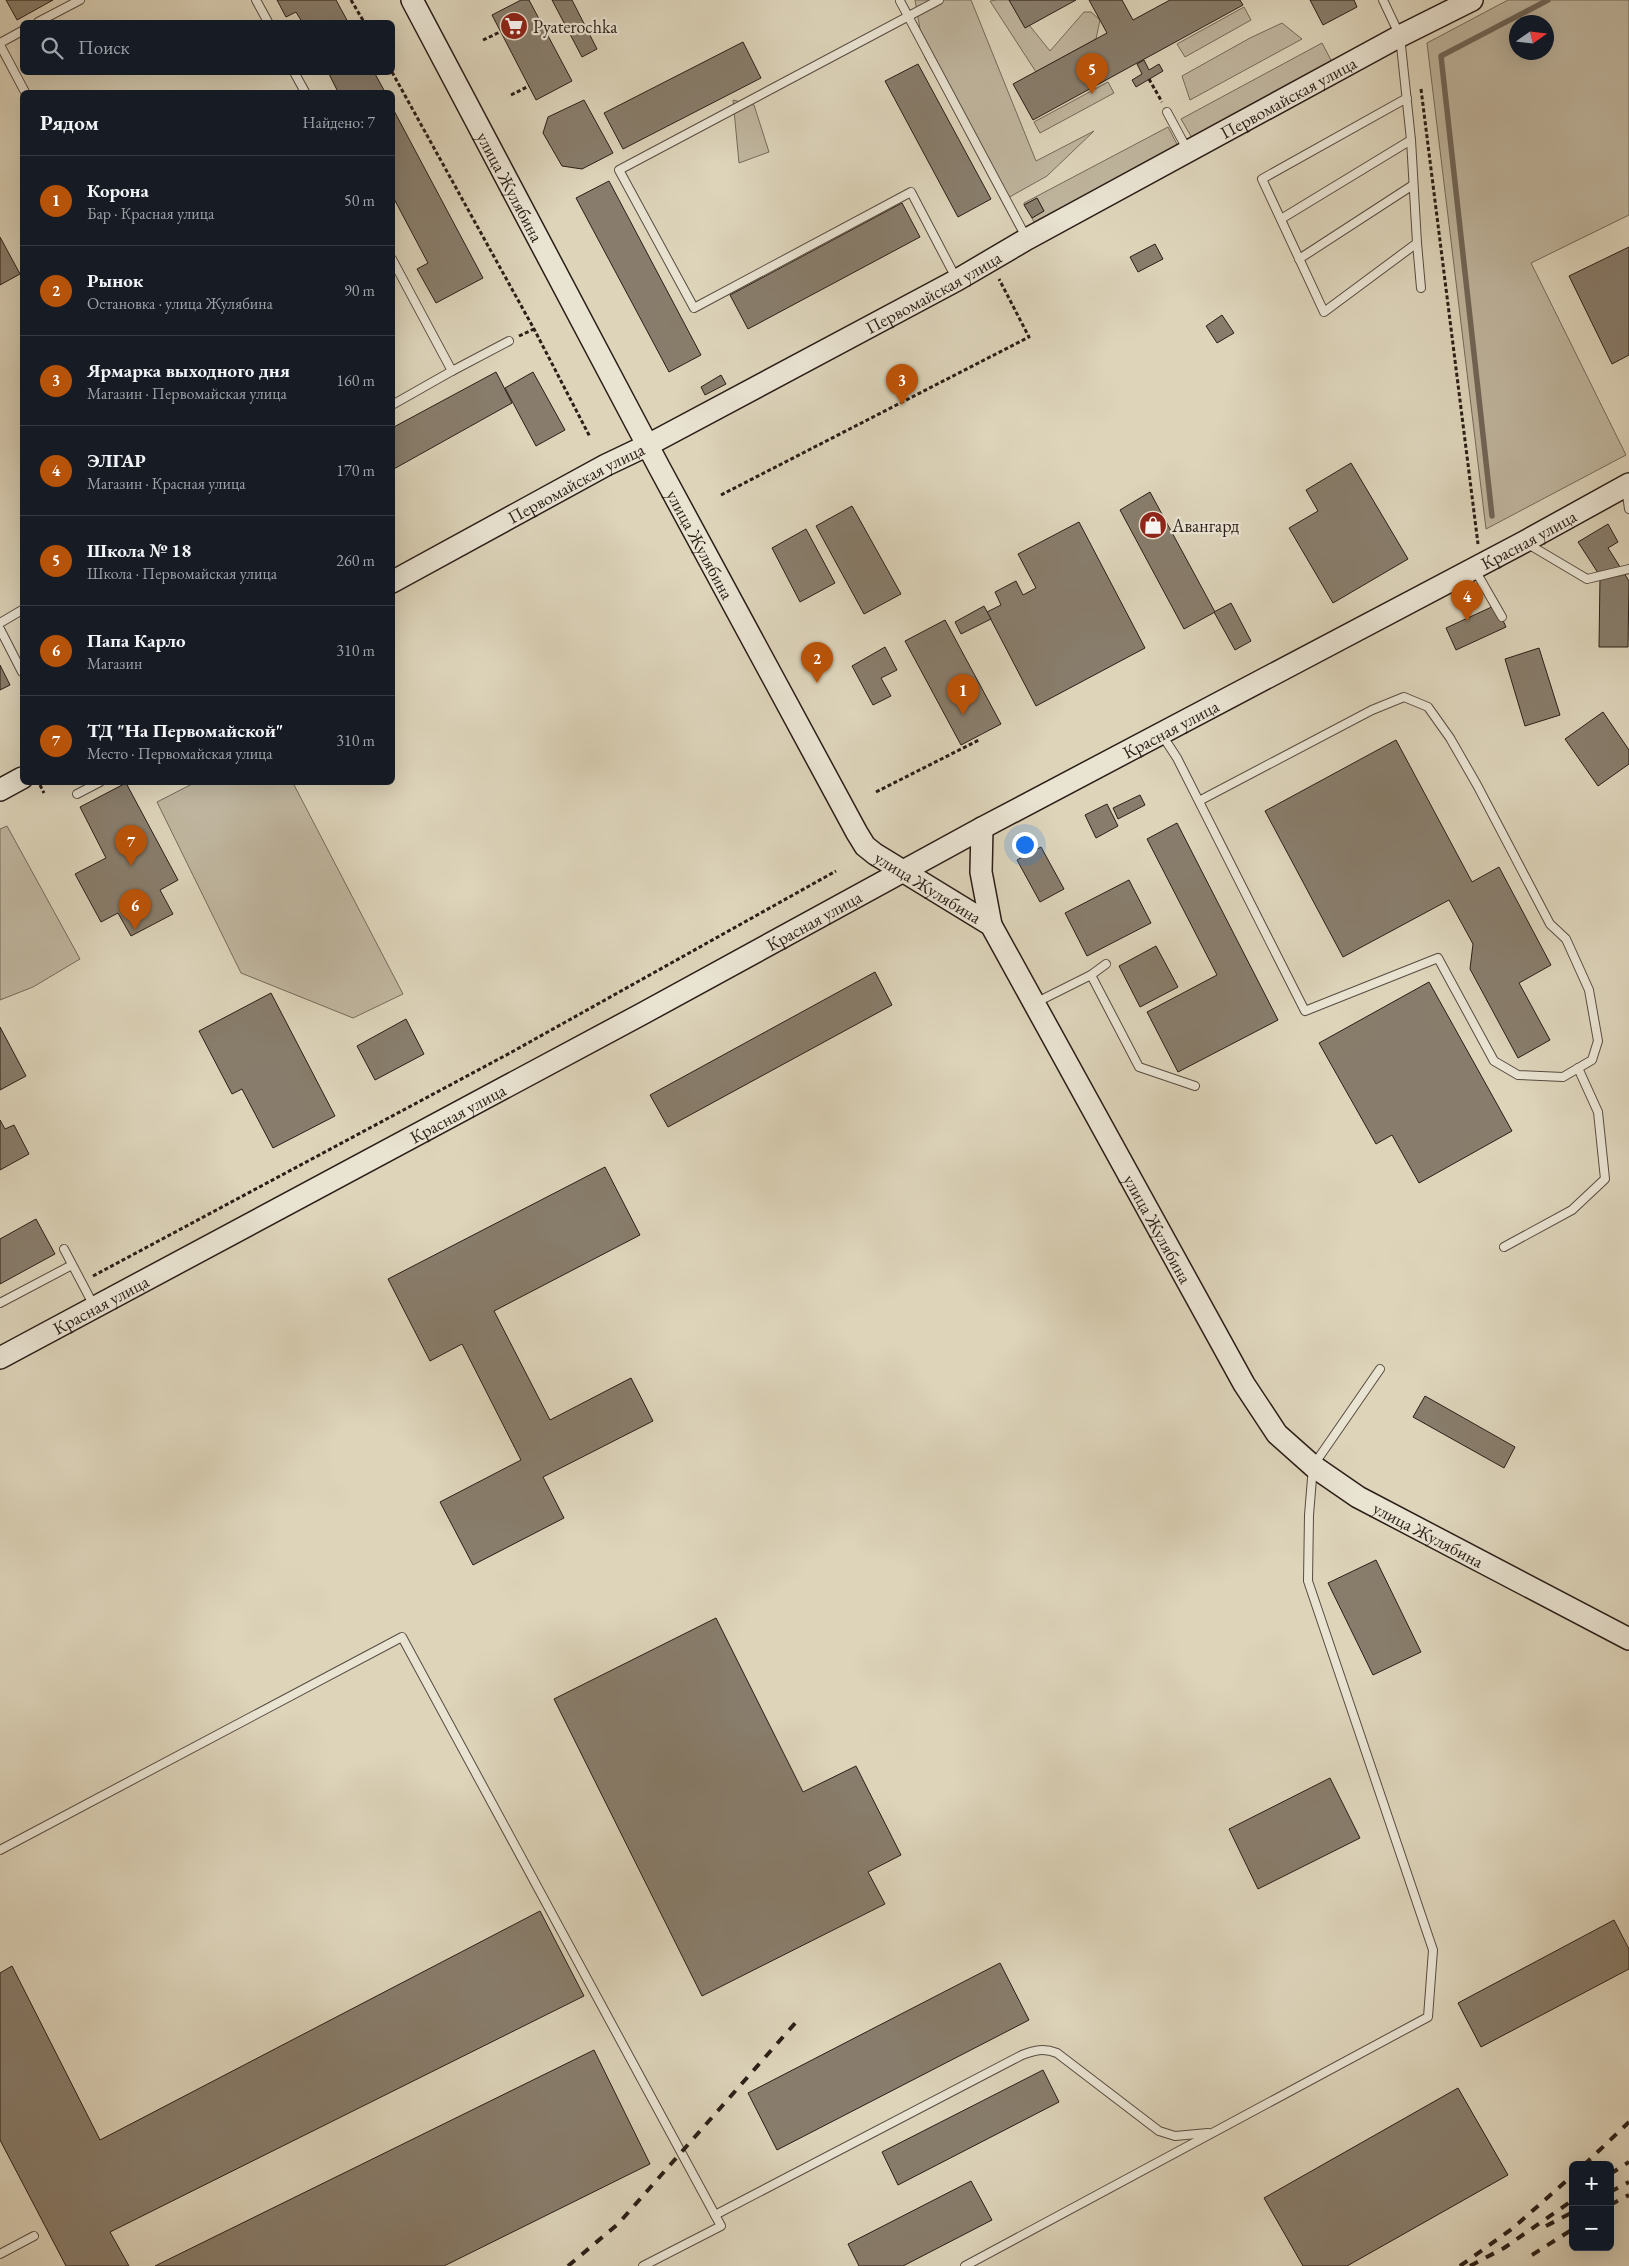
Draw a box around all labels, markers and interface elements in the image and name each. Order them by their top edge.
supermarket icon: Pyaterochka [499,11,529,41]
place label: Pyaterochka [533,15,618,38]
north arrow [1509,15,1554,60]
search box [20,20,395,75]
icon: search [38,34,66,62]
text: Поиск [78,35,130,60]
street label: Первомайская улица [1216,50,1361,143]
pin: 5 [1076,53,1108,94]
text: Рядом [40,109,99,136]
text: Найдено: 7 [303,112,375,133]
street label: улица Жулябина [472,127,550,246]
text: Корона [87,178,149,203]
text: 1 [52,190,60,211]
text: 50 m [344,190,375,211]
text: Бар · Красная улица [87,203,214,224]
street label: Первомайская улица [861,245,1006,339]
text: Рынок [87,268,143,293]
text: 2 [52,280,60,301]
text: 90 m [344,280,375,301]
text: Остановка · улица Жулябина [87,293,273,314]
text: Ярмарка выходного дня [87,358,290,383]
pin: 3 [886,364,918,405]
text: 3 [52,370,60,391]
text: 160 m [336,370,375,391]
text: Магазин · Первомайская улица [87,383,287,404]
street label: Первомайская улица [503,437,649,528]
text: ЭЛГАР [87,448,146,473]
text: 4 [52,460,60,481]
text: 170 m [336,460,375,481]
text: Магазин · Красная улица [87,473,246,494]
street label: улица Жулябина [662,485,740,604]
street label: Красная улица [1477,504,1581,574]
shop icon: Авангард [1138,510,1168,540]
place label: Авангард [1171,514,1239,537]
text: Школа № 18 [87,538,191,563]
text: 5 [52,550,60,571]
text: 260 m [336,550,375,571]
text: Школа · Первомайская улица [87,563,277,584]
pin: 4 [1451,580,1483,621]
text: Папа Карло [87,628,186,653]
text: 6 [52,640,60,661]
text: 310 m [336,640,375,661]
pin: 2 [801,642,833,683]
text: Магазин [87,653,142,674]
pin: 1 [947,674,979,715]
street label: Красная улица [1118,693,1223,763]
text: ТД "На Первомайской" [87,718,283,743]
text: 7 [52,730,60,751]
text: 310 m [336,730,375,751]
text: Место · Первомайская улица [87,743,273,764]
pin: 7 [115,825,147,866]
your location [1012,832,1038,858]
street label: улица Жулябина [871,845,987,929]
street label: Красная улица [762,884,866,955]
pin: 6 [119,889,151,930]
street label: Красная улица [406,1077,510,1148]
street label: улица Жулябина [1119,1170,1198,1288]
street label: Красная улица [49,1269,153,1339]
street label: улица Жулябина [1369,1496,1488,1573]
map controls [1569,2161,1614,2251]
button: + [1569,2161,1614,2206]
button: − [1569,2206,1614,2251]

